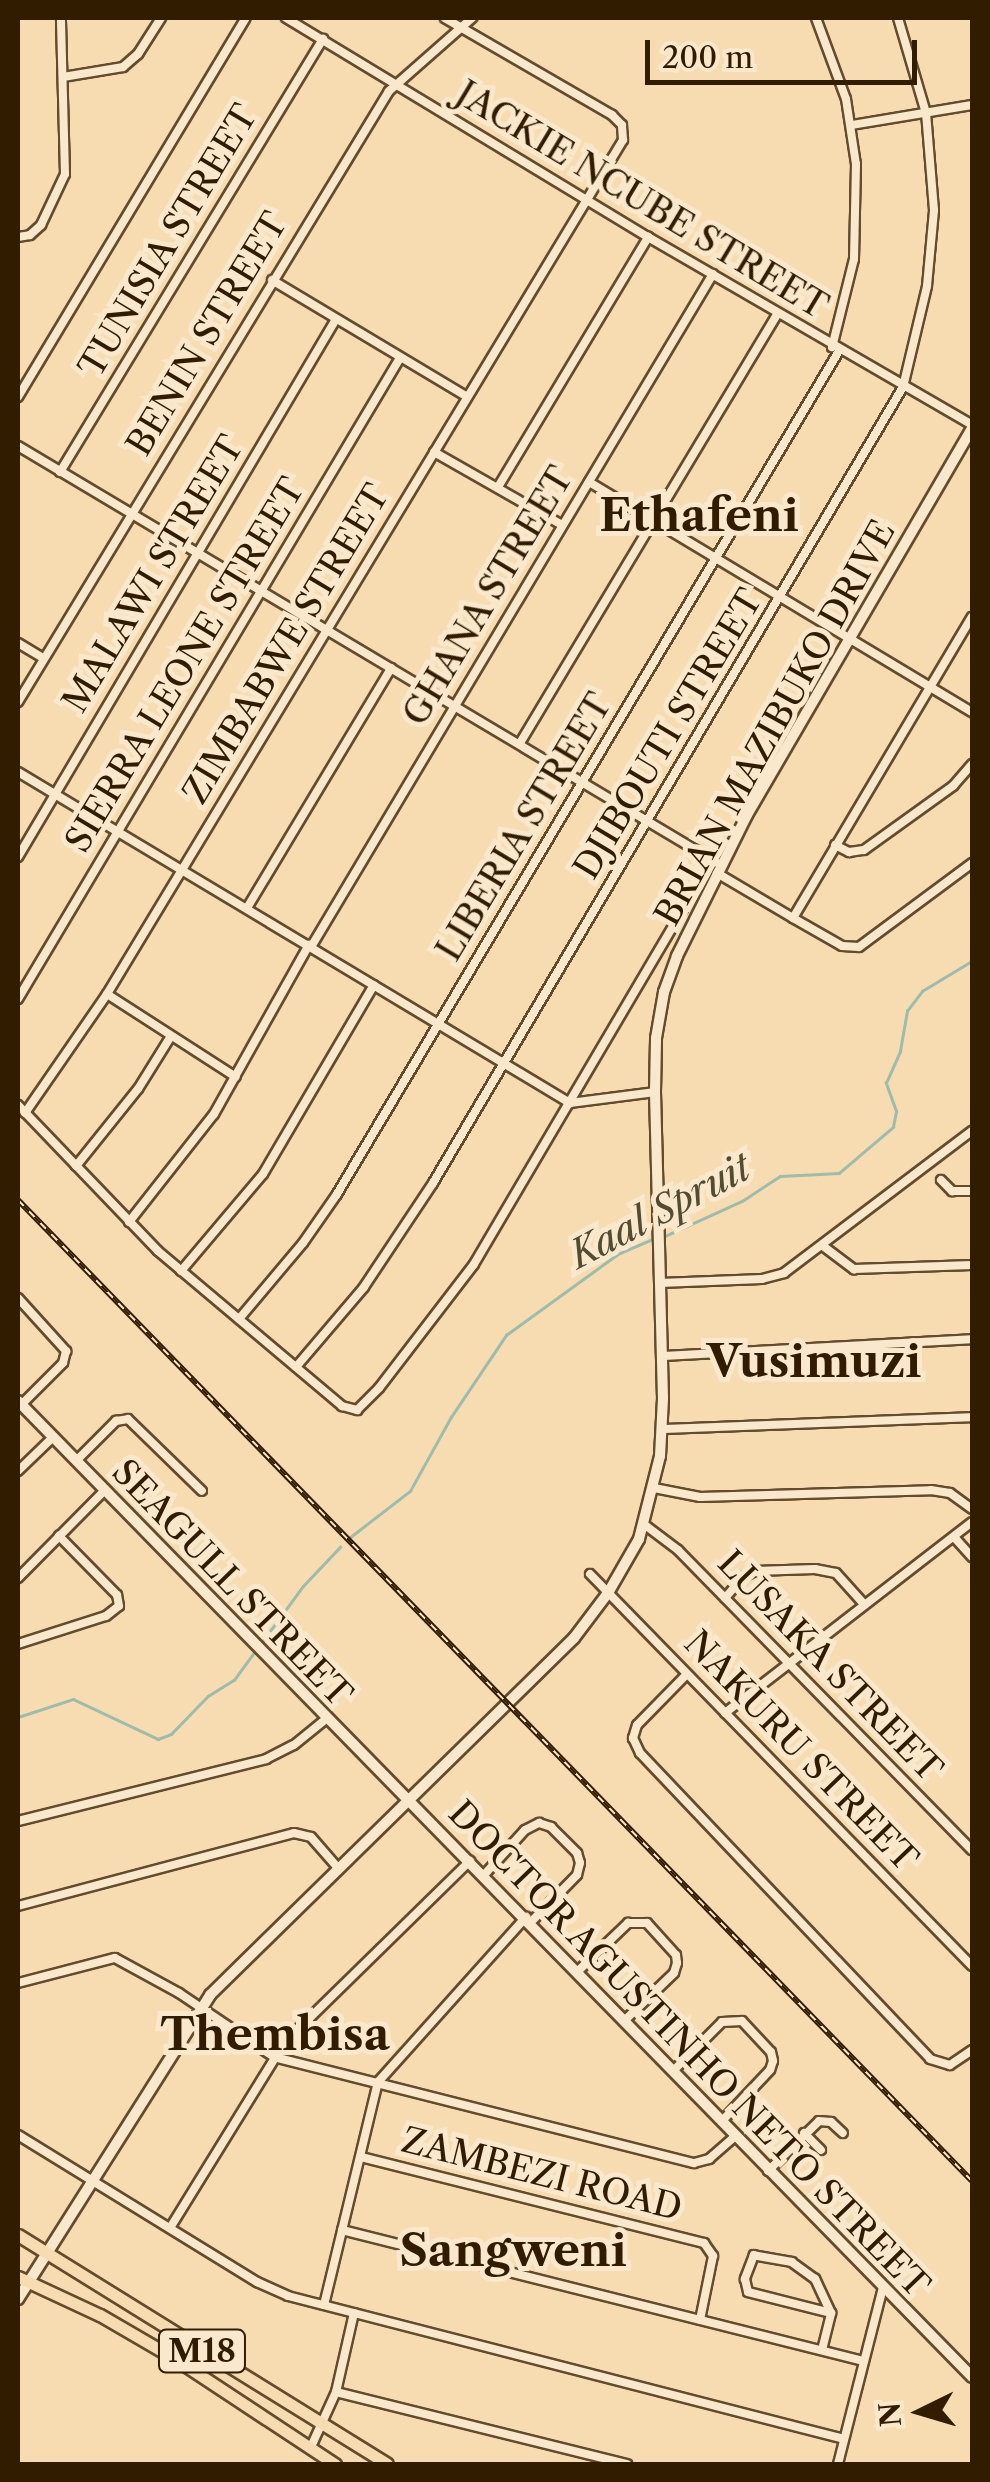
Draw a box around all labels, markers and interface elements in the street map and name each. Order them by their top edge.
scale bar [650,20,922,82]
text: 200 m [662,39,753,76]
street label: JACKIE NCUBE STREET [449,72,835,328]
street label: TUNISIA STREET [70,96,266,386]
street label: BENIN STREET [118,205,296,463]
street label: MALAWI STREET [54,428,252,720]
street label: GHANA STREET [394,459,582,733]
street label: SIERRA LEONE STREET [56,470,314,860]
street label: ZIMBABWE STREET [174,477,398,811]
district label: Ethafeni [599,489,799,543]
street label: BRIAN MAZIBUKO DRIVE [646,513,904,933]
street label: DJIBOUTI STREET [565,582,771,886]
street label: LIBERIA STREET [427,685,621,969]
water label: Kaal Spruit [561,1144,759,1278]
district label: Vusimuzi [707,1335,921,1389]
street label: SEAGULL STREET [103,1451,361,1715]
street label: LUSAKA STREET [709,1542,951,1790]
street label: NAKURU STREET [676,1622,926,1880]
street label: DOCTOR AGUSTINHO NETO STREET [439,1791,939,2307]
district label: Thembisa [160,2008,390,2062]
street label: ZAMBEZI ROAD [398,2119,686,2229]
district label: Sangweni [399,2224,627,2278]
road number: M18 [157,2324,247,2378]
north arrow [870,2362,970,2462]
text: N [872,2401,908,2428]

